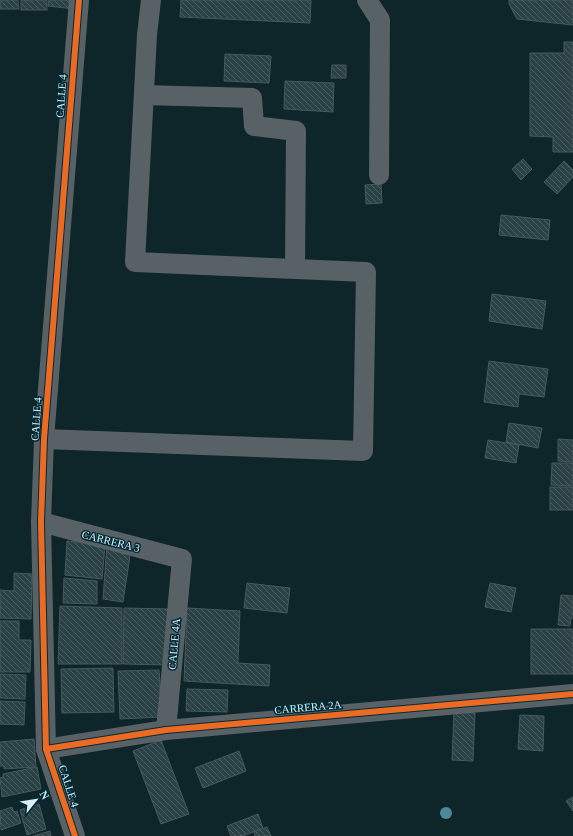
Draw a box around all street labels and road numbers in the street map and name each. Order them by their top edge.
street label: CALLE 4 [53,73,69,118]
street label: CALLE 4 [28,396,44,441]
street label: CARRERA 3 [81,528,142,554]
street label: CALLE 4A [166,618,182,670]
street label: CARRERA 2A [274,698,342,716]
street label: CALLE 4 [57,763,82,809]

